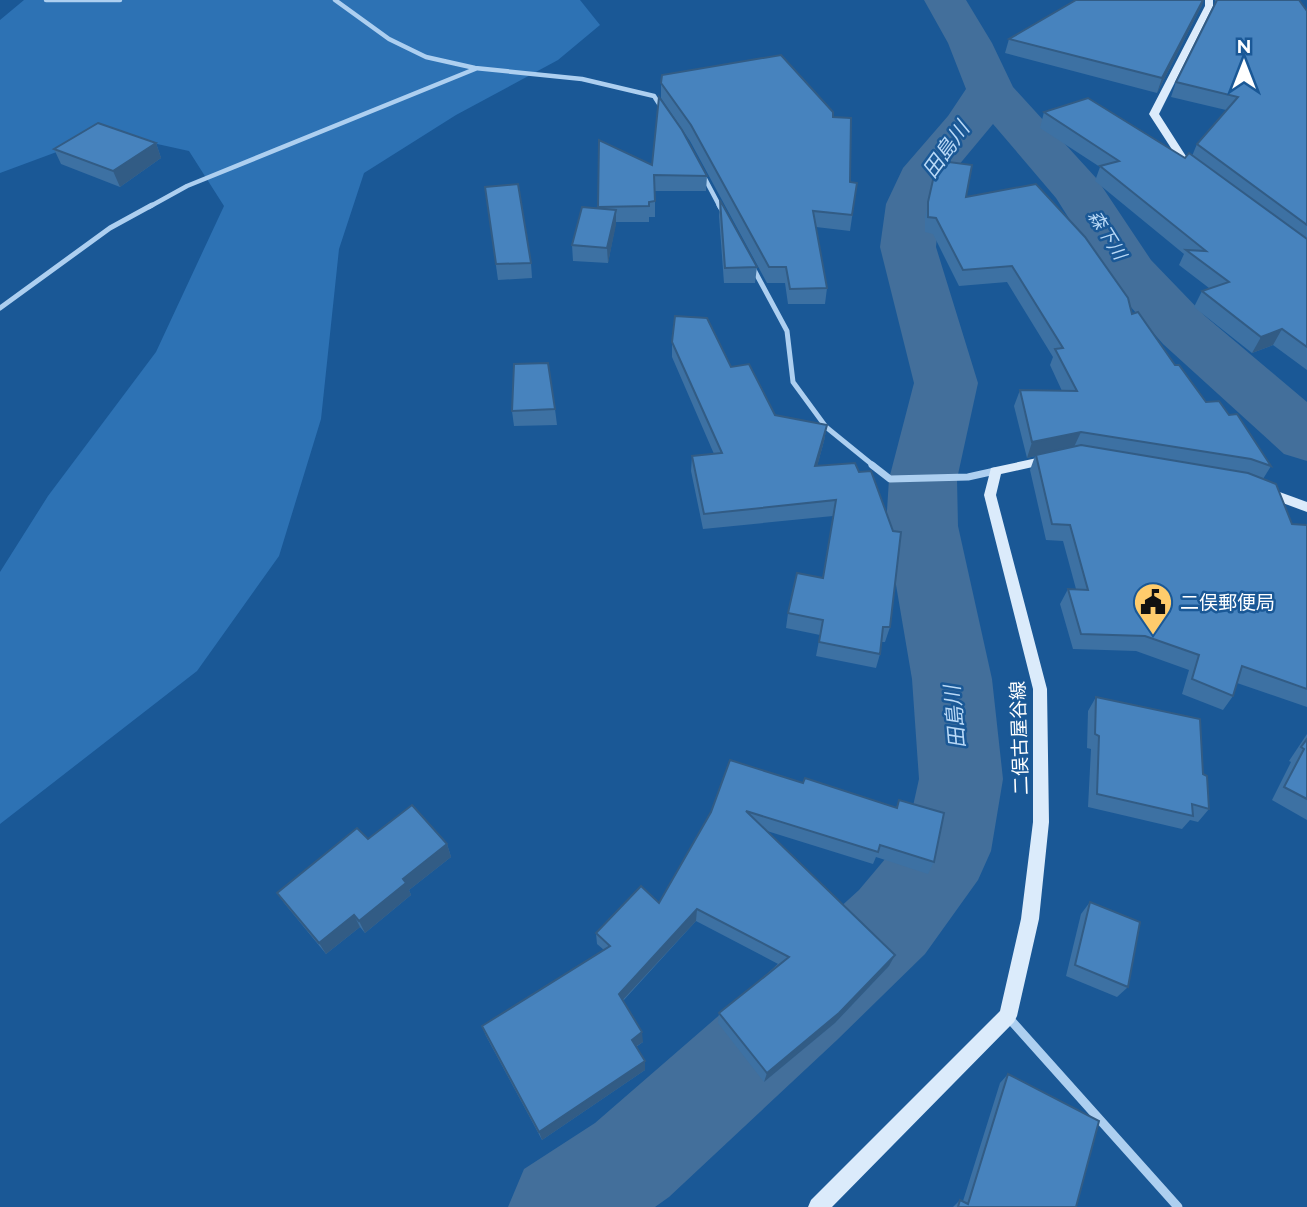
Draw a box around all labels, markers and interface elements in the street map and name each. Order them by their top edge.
north arrow [1209,28,1279,98]
text: N [1237,35,1251,57]
water label: 田島川 [917,115,975,183]
water label: 森下川 [1084,206,1132,265]
public building icon: 二俣郵便局 [1132,581,1174,636]
place label: 二俣郵便局 [1180,591,1275,613]
street label: 二俣古屋谷線 [1006,681,1032,795]
water label: 田島川 [939,683,970,750]

